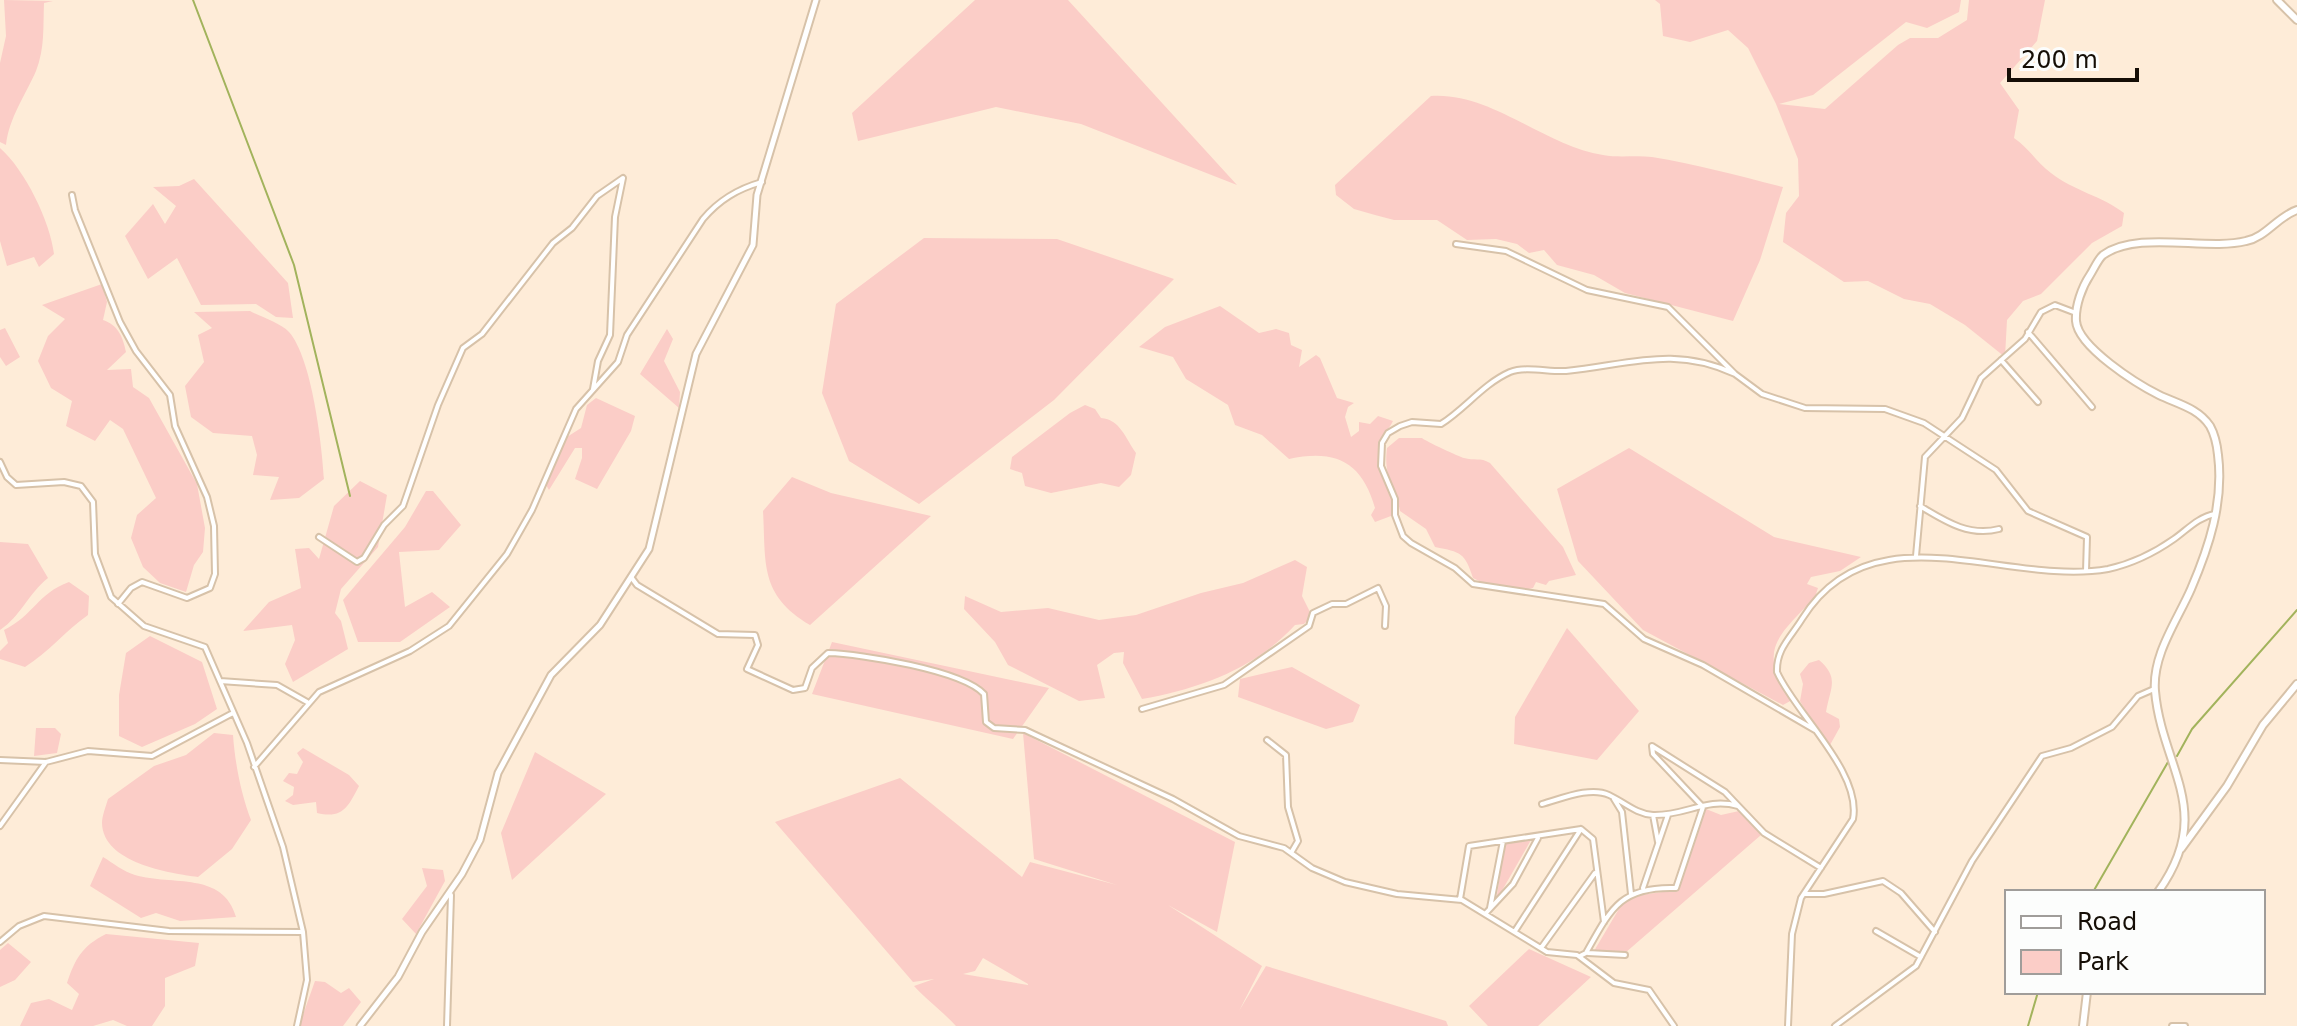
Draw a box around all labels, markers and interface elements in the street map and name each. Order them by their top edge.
scale bar [2009,32,2137,82]
text: 200 m [2021,46,2098,74]
legend [2005,890,2265,994]
text: Road [2077,908,2137,936]
text: Park [2077,948,2129,976]

